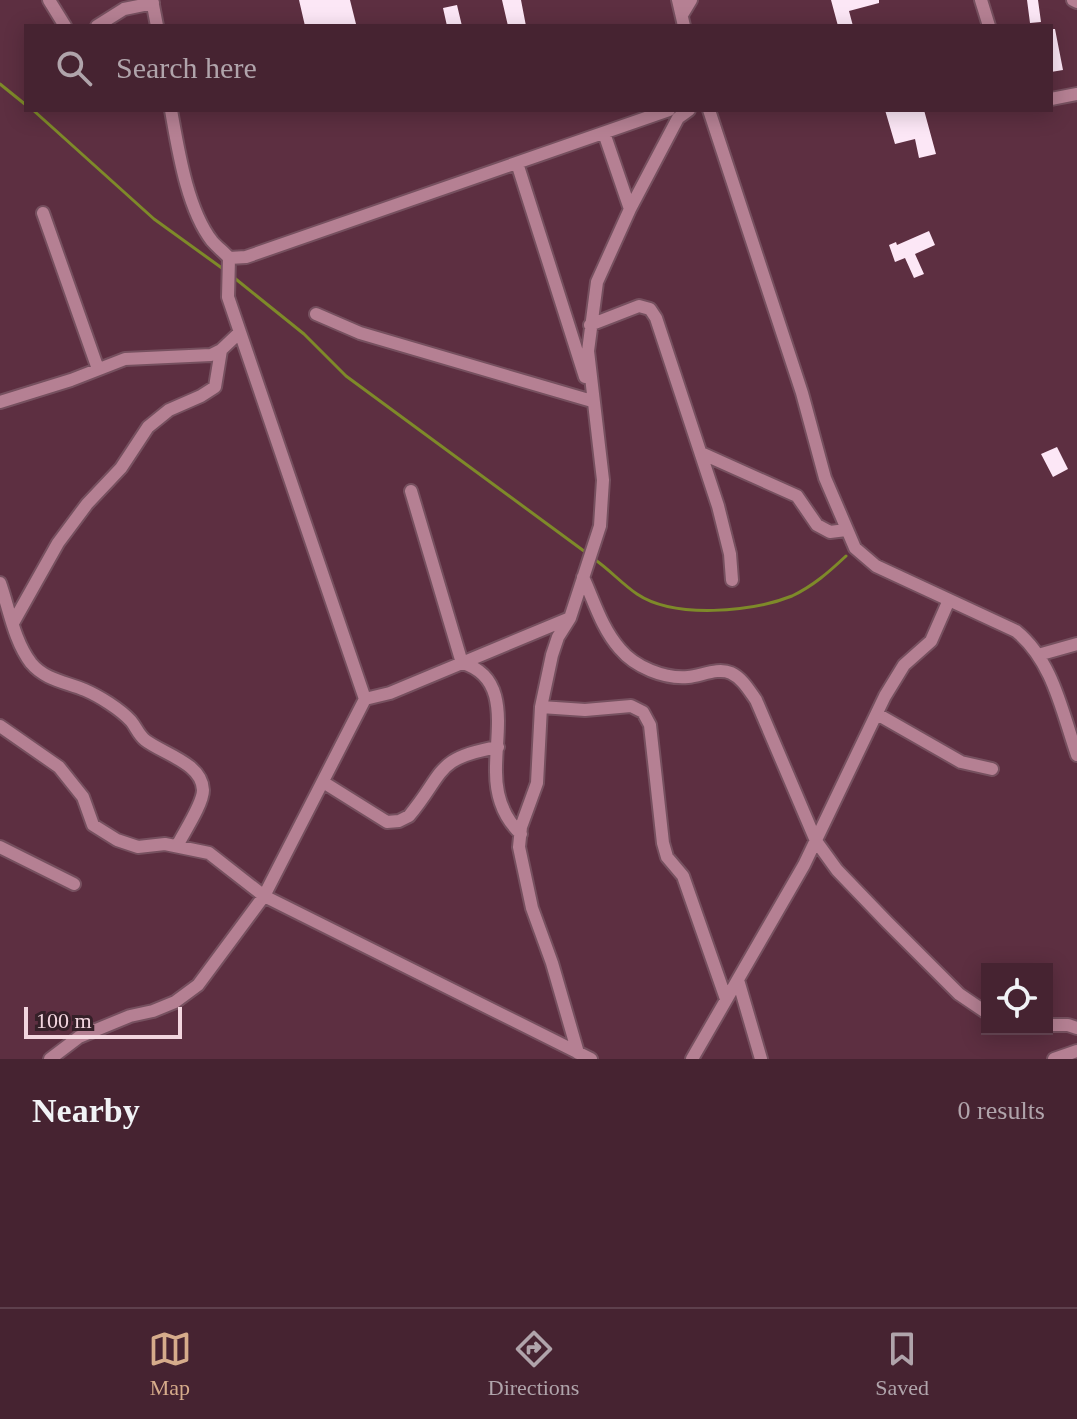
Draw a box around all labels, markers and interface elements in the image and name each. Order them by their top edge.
search box [24,24,1053,112]
icon: search [52,46,96,90]
text: Search here [116,51,257,84]
map controls [981,963,1053,1035]
button: locate [981,963,1053,1035]
scale bar [24,1003,182,1039]
text: 100 m [36,1008,92,1033]
text: Nearby [32,1092,140,1129]
text: 0 results [958,1096,1045,1125]
tab: Map [148,1327,192,1401]
tab: Directions [488,1327,579,1401]
tab: Saved [875,1327,929,1401]

